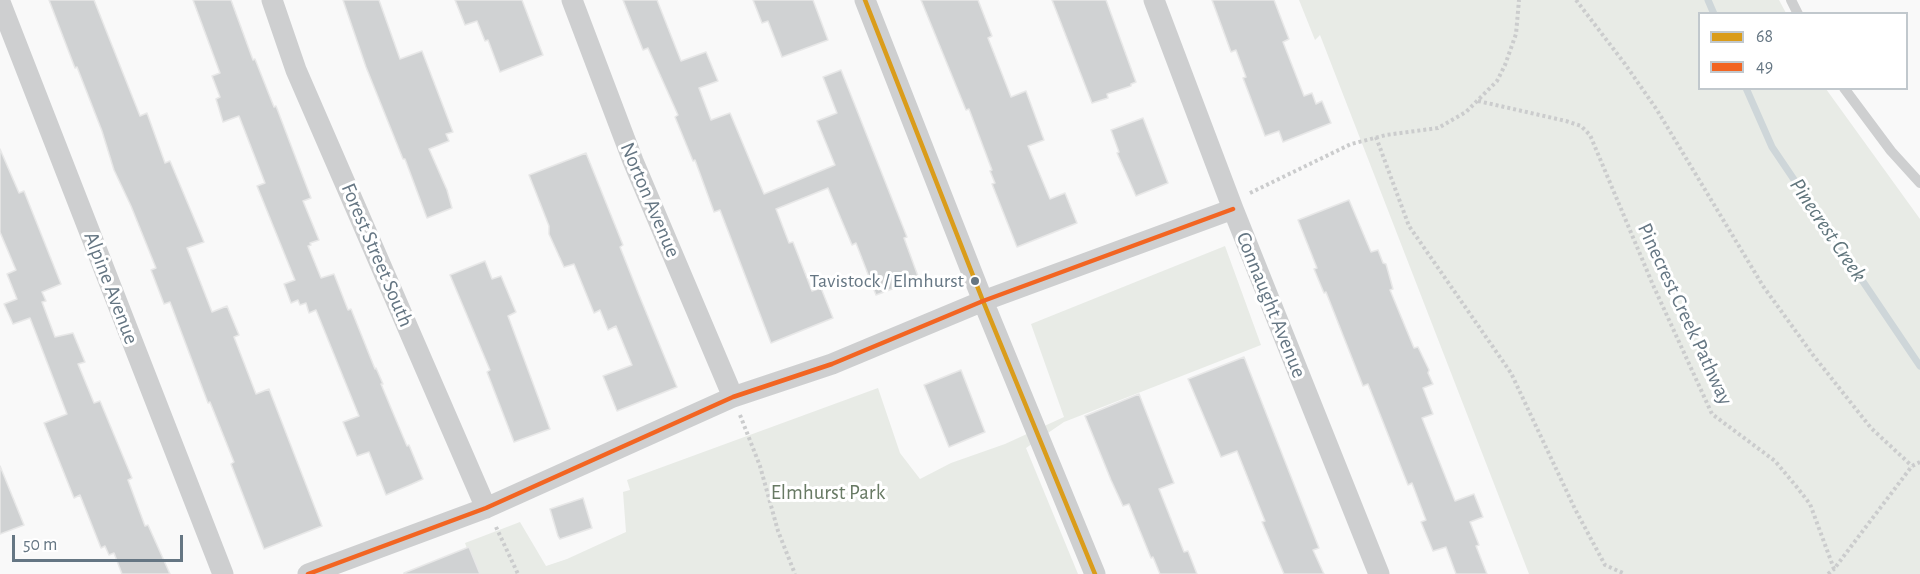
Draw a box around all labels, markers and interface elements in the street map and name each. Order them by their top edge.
legend [1698,12,1908,90]
text: 68 [1756,28,1773,46]
text: 49 [1756,58,1773,76]
street label: Norton Avenue [614,139,686,261]
water label: Pinecrest Creek [1784,173,1872,287]
street label: Forest Street South [335,179,419,331]
street label: Pinecrest Creek Pathway [1632,219,1738,409]
street label: Alpine Avenue [78,228,144,348]
street label: Connaught Avenue [1230,228,1312,382]
place label: Tavistock / Elmhurst [810,269,964,293]
marker: Tavistock / Elmhurst [969,275,981,287]
park label: Elmhurst Park [771,480,885,506]
scale bar [15,523,186,561]
text: 50 m [23,536,57,554]

